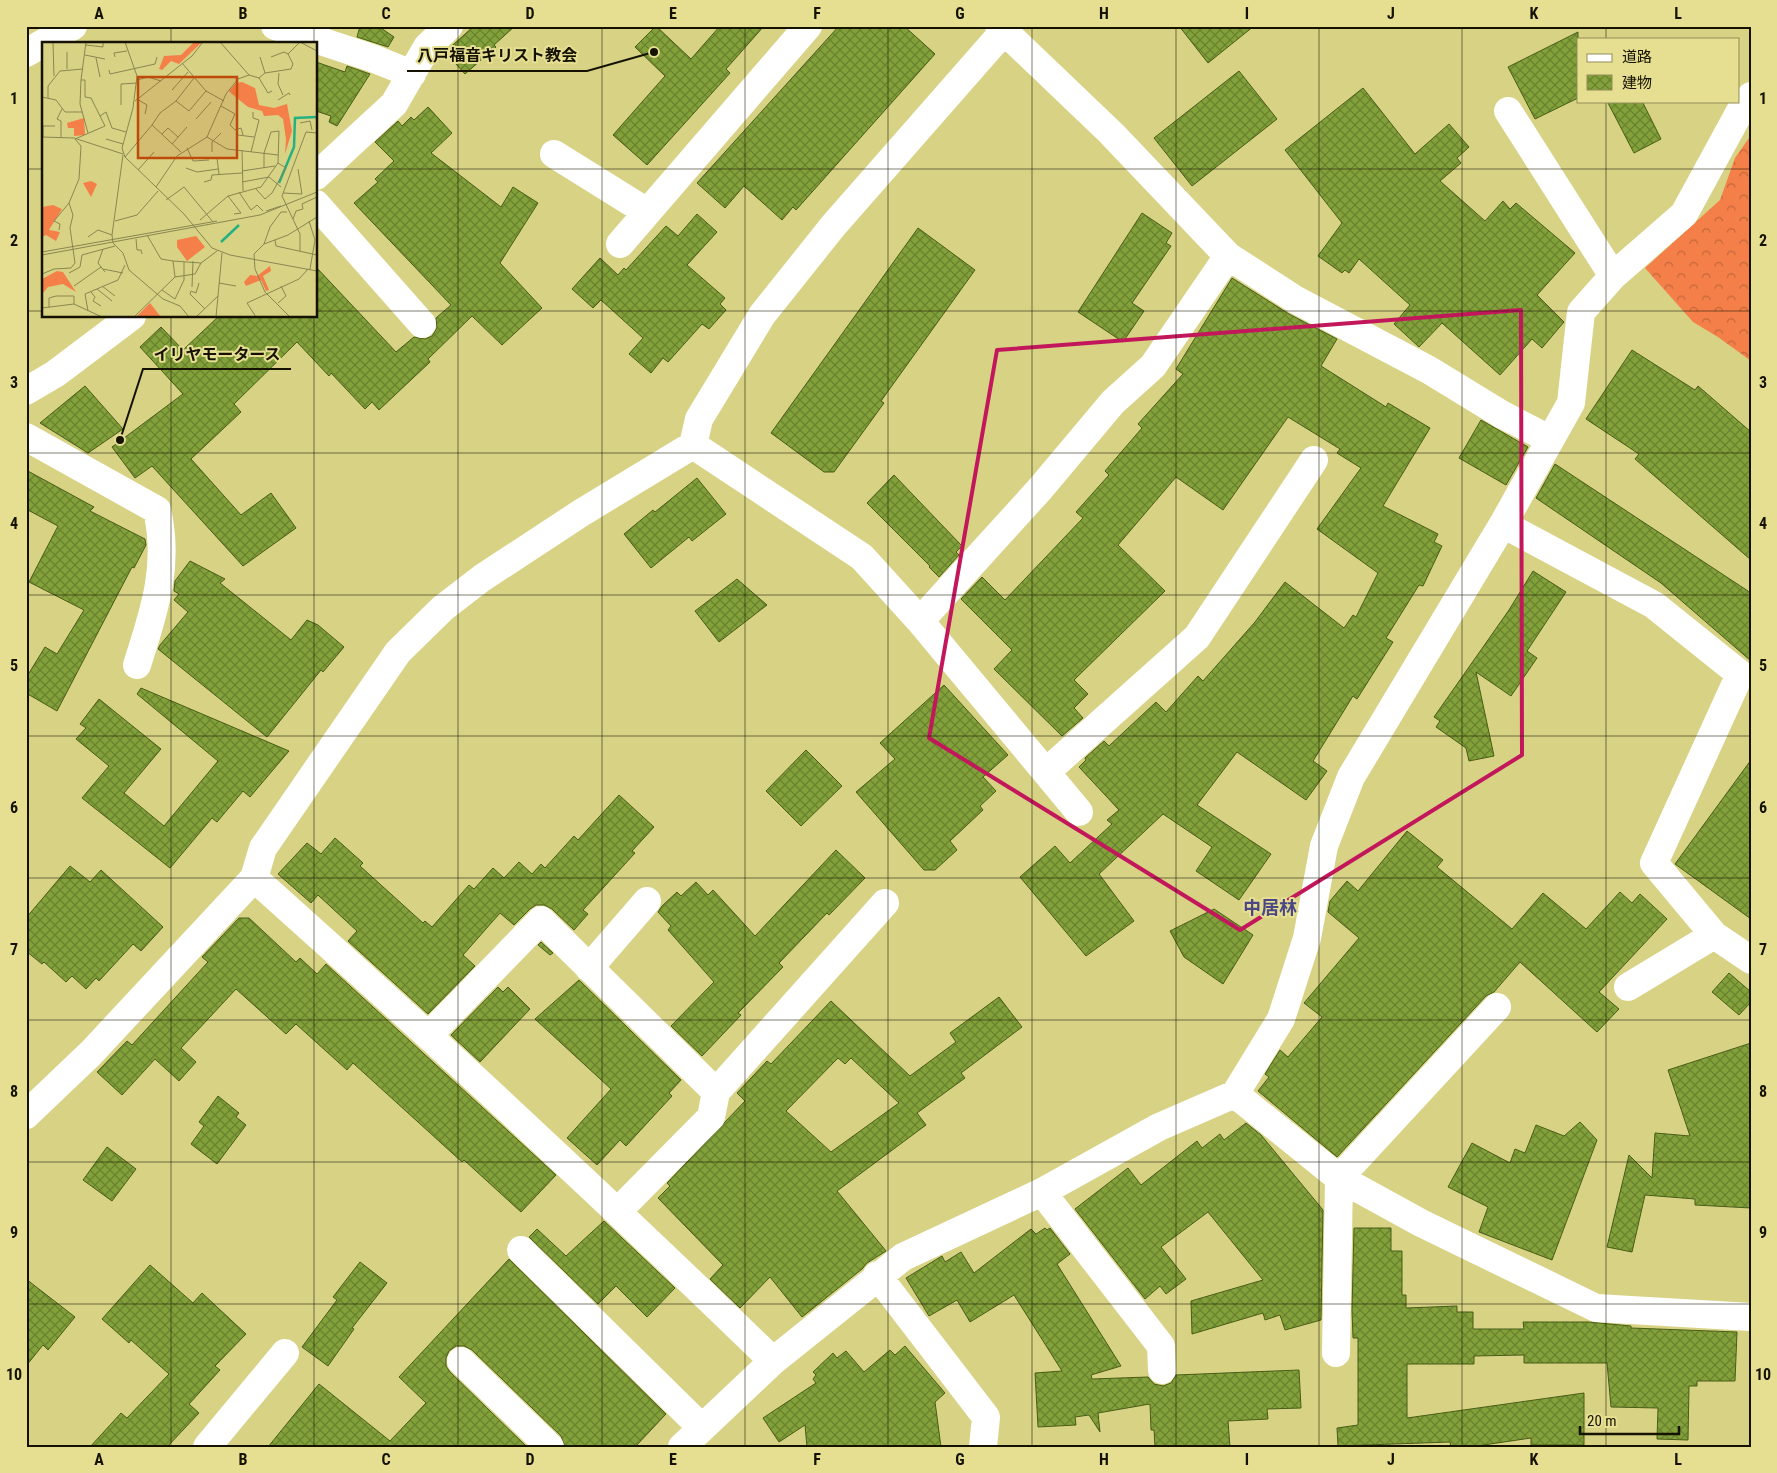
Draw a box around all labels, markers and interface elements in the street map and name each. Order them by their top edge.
text: A [94,4,104,23]
text: B [239,4,248,23]
text: C [381,4,391,23]
text: D [525,4,535,23]
text: E [669,4,677,23]
text: F [813,4,821,23]
text: G [955,4,965,23]
text: H [1099,4,1109,23]
text: I [1245,4,1249,23]
text: J [1387,4,1395,23]
text: K [1530,4,1539,23]
text: L [1674,4,1682,23]
legend [1577,38,1740,102]
callout: 八戸福音キリスト教会 [407,40,587,71]
inset map [42,42,318,318]
text: 八戸福音キリスト教会 [417,46,577,65]
text: 道路 [1622,48,1652,66]
text: 建物 [1622,74,1652,92]
text: 1 [10,89,18,108]
text: 1 [1759,89,1767,108]
text: 2 [10,231,18,250]
text: 2 [1759,231,1767,250]
callout: イリヤモータース [143,338,291,369]
text: イリヤモータース [153,345,281,364]
text: 3 [10,373,18,392]
text: 3 [1759,373,1767,392]
text: 4 [10,514,18,533]
text: 4 [1759,514,1767,533]
text: 5 [10,656,18,675]
text: 5 [1759,656,1767,675]
text: 6 [10,798,18,817]
text: 6 [1759,798,1767,817]
district label: 中居林 [1243,897,1297,918]
text: 7 [10,940,18,959]
text: 7 [1759,940,1767,959]
text: 8 [10,1082,18,1101]
text: 8 [1759,1082,1767,1101]
text: 9 [10,1223,18,1242]
text: 9 [1759,1223,1767,1242]
text: 10 [6,1365,22,1384]
text: 10 [1755,1365,1771,1384]
scale bar [1580,1403,1678,1435]
text: 20 m [1587,1412,1617,1430]
text: A [94,1450,104,1469]
text: B [239,1450,248,1469]
text: C [381,1450,391,1469]
text: D [525,1450,535,1469]
text: E [669,1450,677,1469]
text: F [813,1450,821,1469]
text: G [955,1450,965,1469]
text: H [1099,1450,1109,1469]
text: I [1245,1450,1249,1469]
text: J [1387,1450,1395,1469]
text: K [1530,1450,1539,1469]
text: L [1674,1450,1682,1469]

